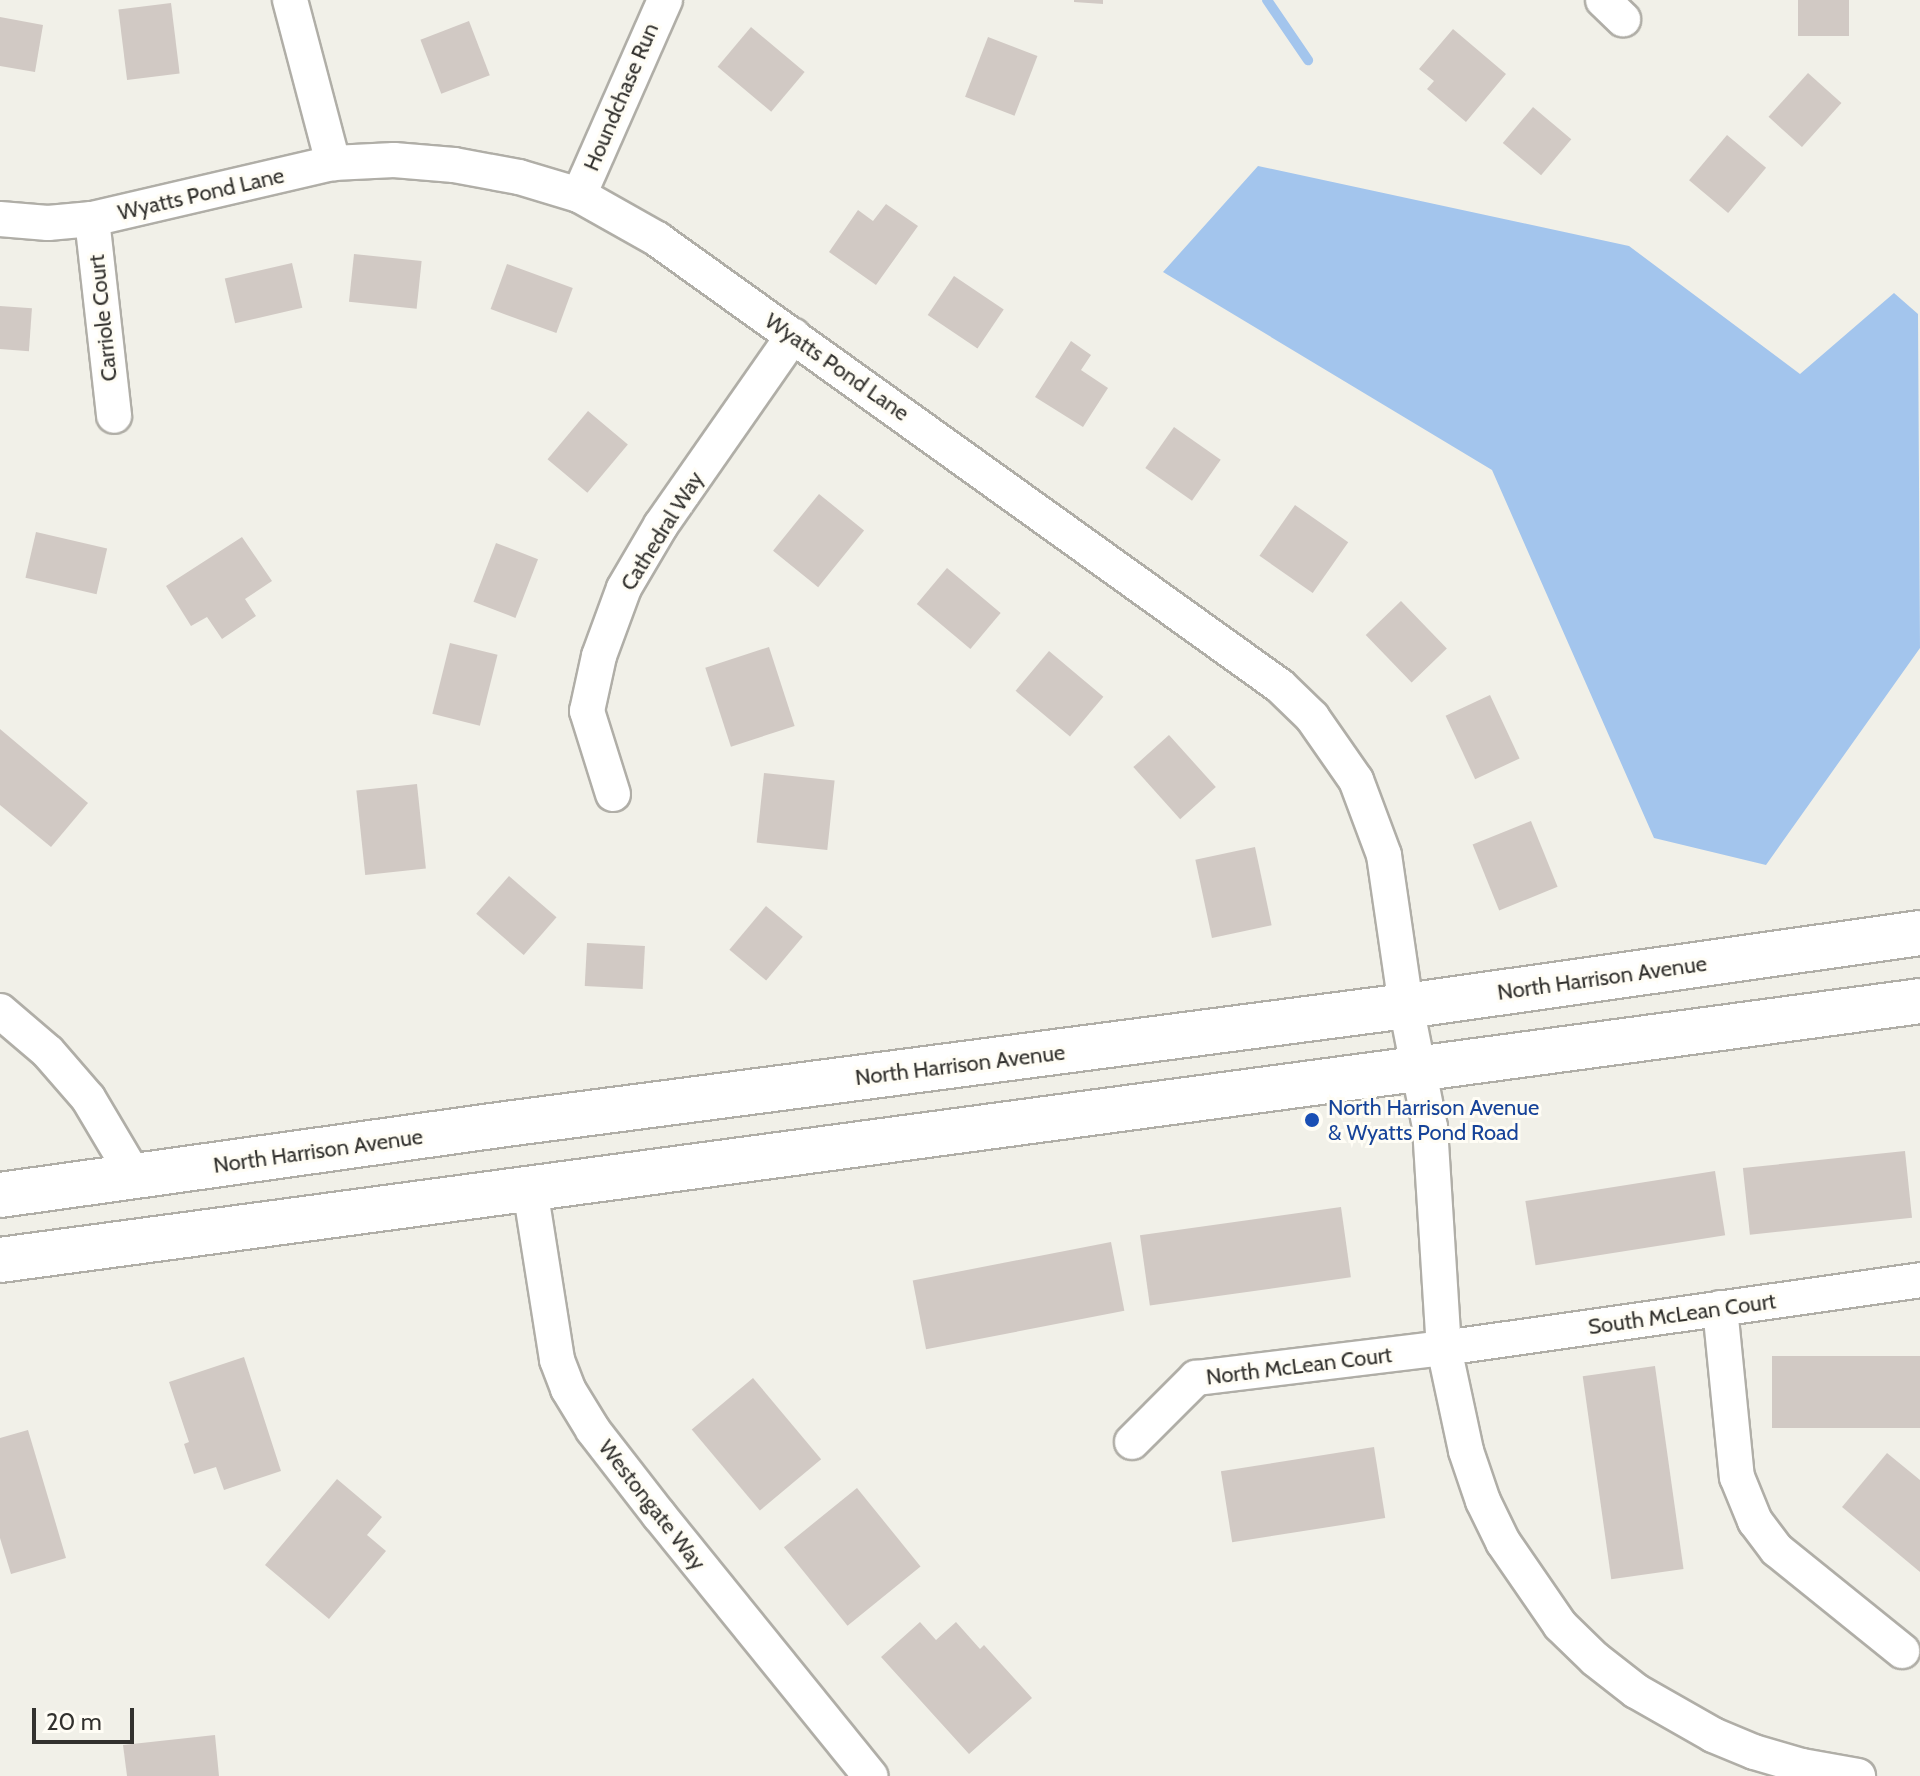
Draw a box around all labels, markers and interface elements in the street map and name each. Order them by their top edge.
street label: Houndchase Run [578,19,664,175]
street label: Wyatts Pond Lane [115,162,287,226]
street label: Carriole Court [83,253,123,383]
street label: Wyatts Pond Lane [760,307,914,427]
street label: Cathedral Way [615,467,709,595]
street label: North Harrison Avenue [1496,950,1708,1006]
street label: North Harrison Avenue [854,1039,1066,1091]
place label: North Harrison Avenue & Wyatts Pond Road [1328,1094,1539,1146]
marker: North Harrison Avenue & Wyatts Pond Road [1303,1111,1321,1129]
street label: North Harrison Avenue [212,1123,424,1179]
street label: South McLean Court [1586,1288,1778,1340]
street label: North McLean Court [1205,1342,1393,1390]
street label: Westongate Way [593,1435,711,1575]
scale bar [36,1692,138,1742]
text: 20 m [46,1707,102,1736]

